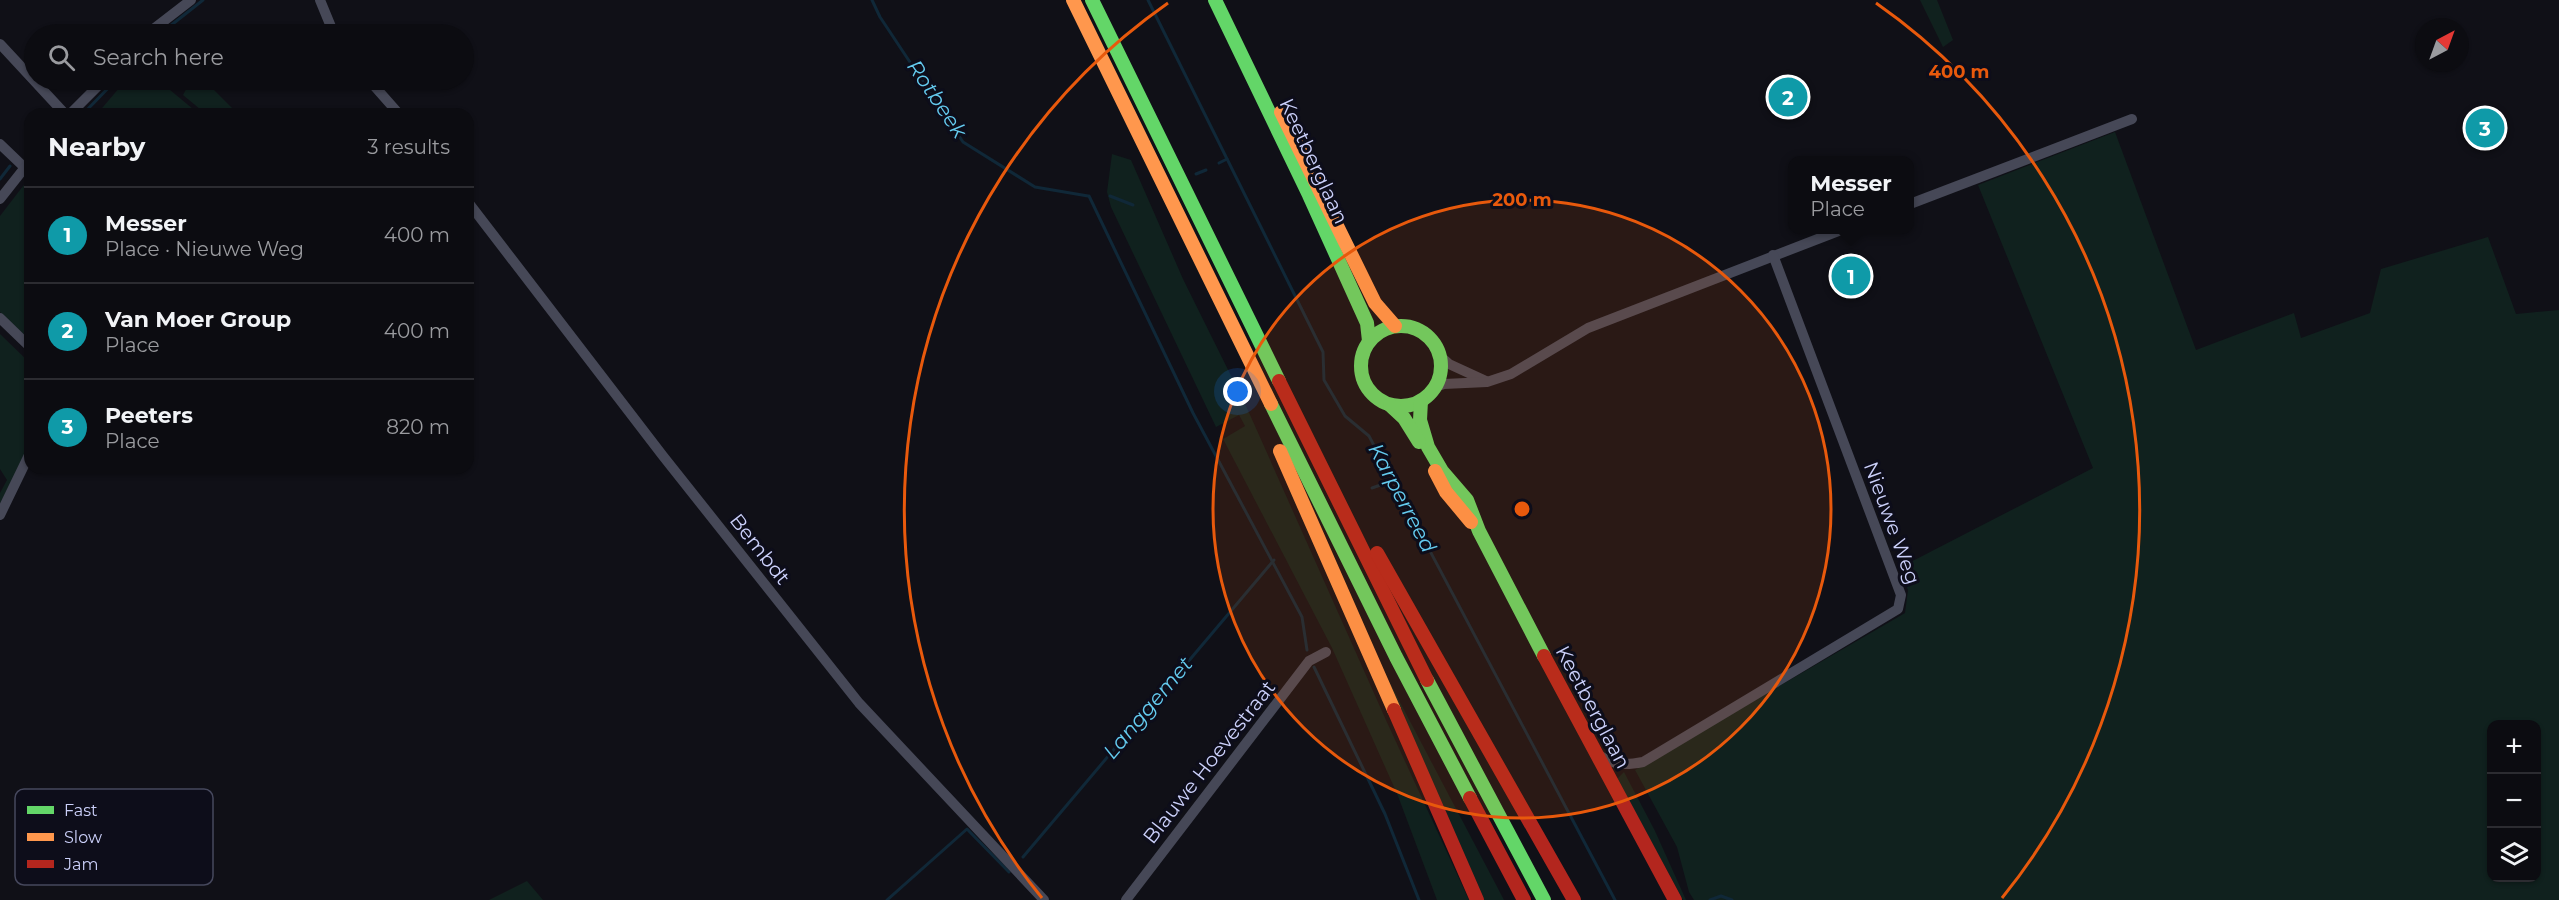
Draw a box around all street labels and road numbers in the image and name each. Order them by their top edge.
street label: Keetberglaan [1274,94,1354,228]
street label: Nieuwe Weg [1859,458,1925,588]
street label: Bembdt [725,509,795,589]
street label: Keetberglaan [1551,641,1635,773]
street label: Blauwe Hoevestraat [1138,676,1280,848]

